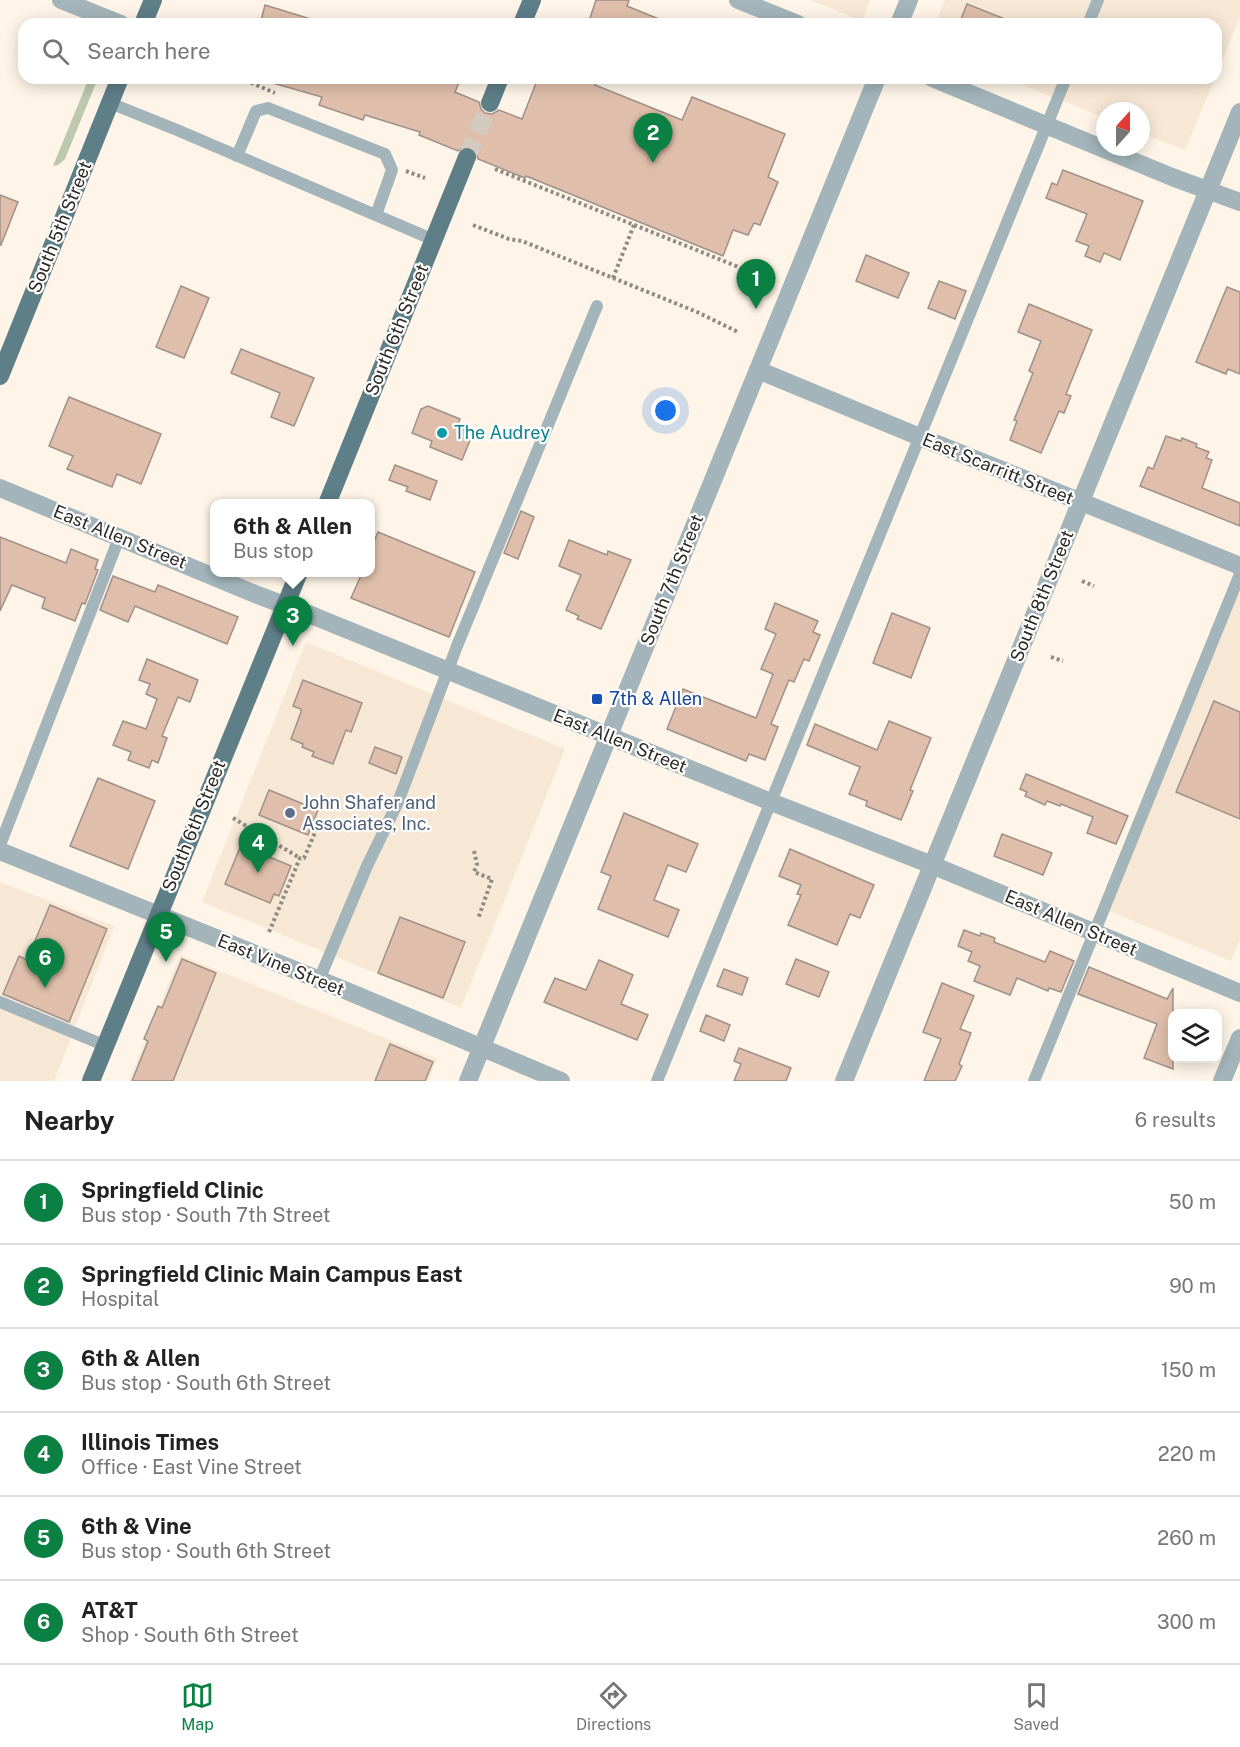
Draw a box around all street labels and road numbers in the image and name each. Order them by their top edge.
street label: South 5th Street [24,158,96,296]
street label: South 6th Street [361,261,432,399]
street label: East Scarritt Street [919,429,1077,509]
street label: East Allen Street [51,500,190,573]
street label: South 7th Street [636,511,707,648]
street label: South 8th Street [1006,527,1078,665]
street label: East Allen Street [551,704,690,777]
street label: South 6th Street [158,757,229,895]
street label: East Allen Street [1002,885,1141,960]
street label: East Vine Street [215,930,348,1000]

